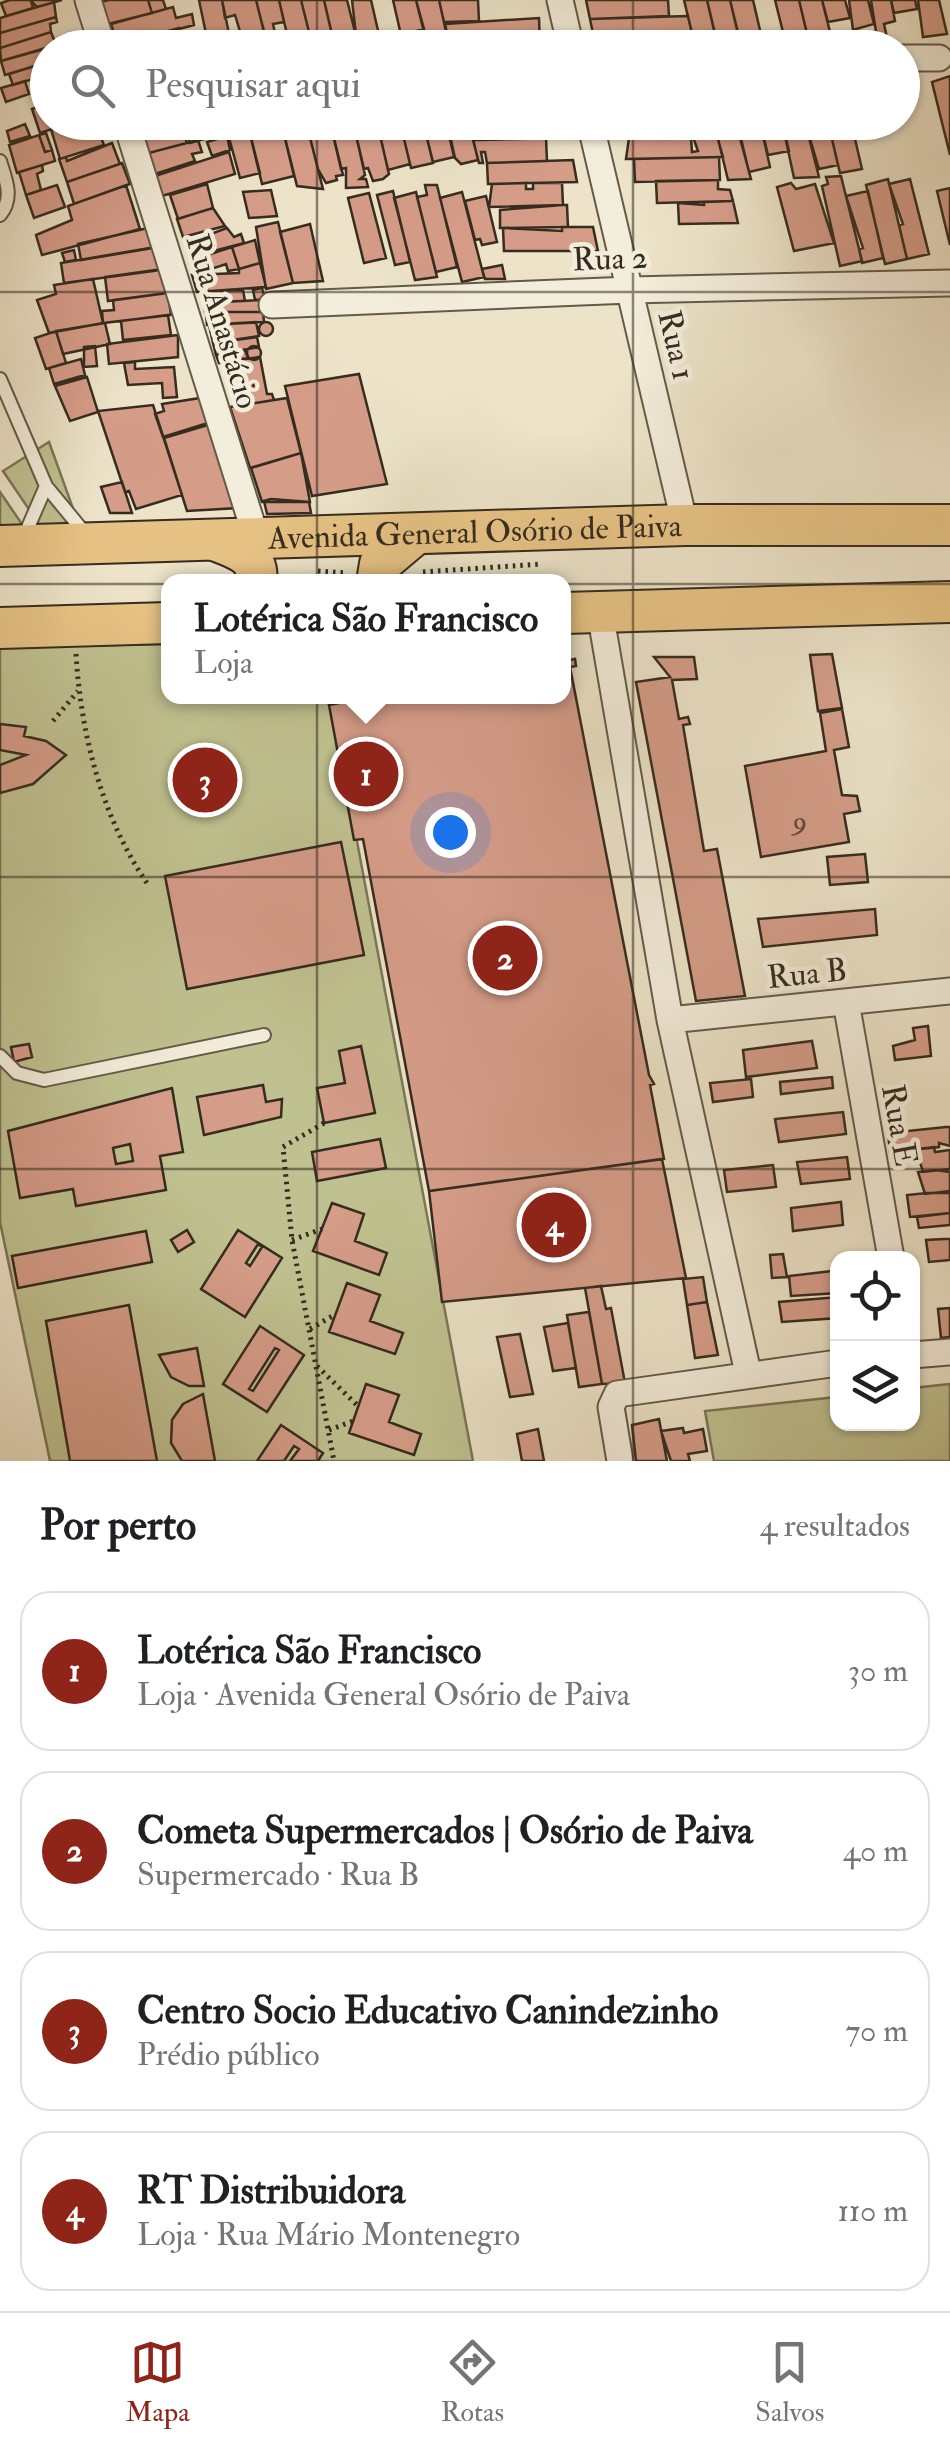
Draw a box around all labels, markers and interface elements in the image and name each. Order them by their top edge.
search box [30,30,920,140]
icon: search [65,58,120,113]
text: Pesquisar aqui [145,61,361,109]
street label: Rua Anastácio [177,229,268,413]
street label: Rua 2 [572,238,648,280]
street label: Rua 1 [649,306,703,384]
street label: Avenida General Osório de Paiva [266,506,683,559]
popup [161,574,571,704]
text: Lotérica São Francisco [194,595,538,643]
text: Loja [194,643,253,683]
pin: 1 [334,736,398,812]
pin: 3 [172,742,238,818]
house number: 9 [791,804,807,839]
your location [425,807,476,858]
pin: 2 [472,920,538,996]
street label: Rua B [765,950,849,998]
street label: Rua E [872,1081,926,1169]
pin: 4 [522,1188,586,1262]
map controls [830,1251,920,1431]
button: locate [830,1251,920,1341]
button: layers [830,1341,920,1431]
text: Por perto [40,1500,196,1552]
text: 4 resultados [760,1506,910,1546]
text: Lotérica São Francisco [137,1627,481,1675]
text: 1 [69,1651,80,1691]
text: 30 m [848,1651,908,1691]
text: Loja · Avenida General Osório de Paiva [137,1675,630,1715]
text: Cometa Supermercados | Osório de Paiva [137,1807,753,1855]
text: 2 [66,1831,83,1871]
text: 40 m [843,1831,908,1871]
text: Supermercado · Rua B [137,1855,420,1895]
text: Centro Socio Educativo Canindezinho [137,1987,718,2035]
text: 3 [68,2011,81,2051]
text: 70 m [845,2011,908,2051]
text: Prédio público [137,2035,320,2075]
text: RT Distribuidora [137,2167,405,2215]
text: 4 [66,2191,83,2231]
text: 110 m [837,2191,908,2231]
text: Loja · Rua Mário Montenegro [137,2215,520,2255]
tab: Mapa [126,2335,190,2430]
tab: Rotas [441,2335,504,2430]
tab: Salvos [755,2335,824,2430]

